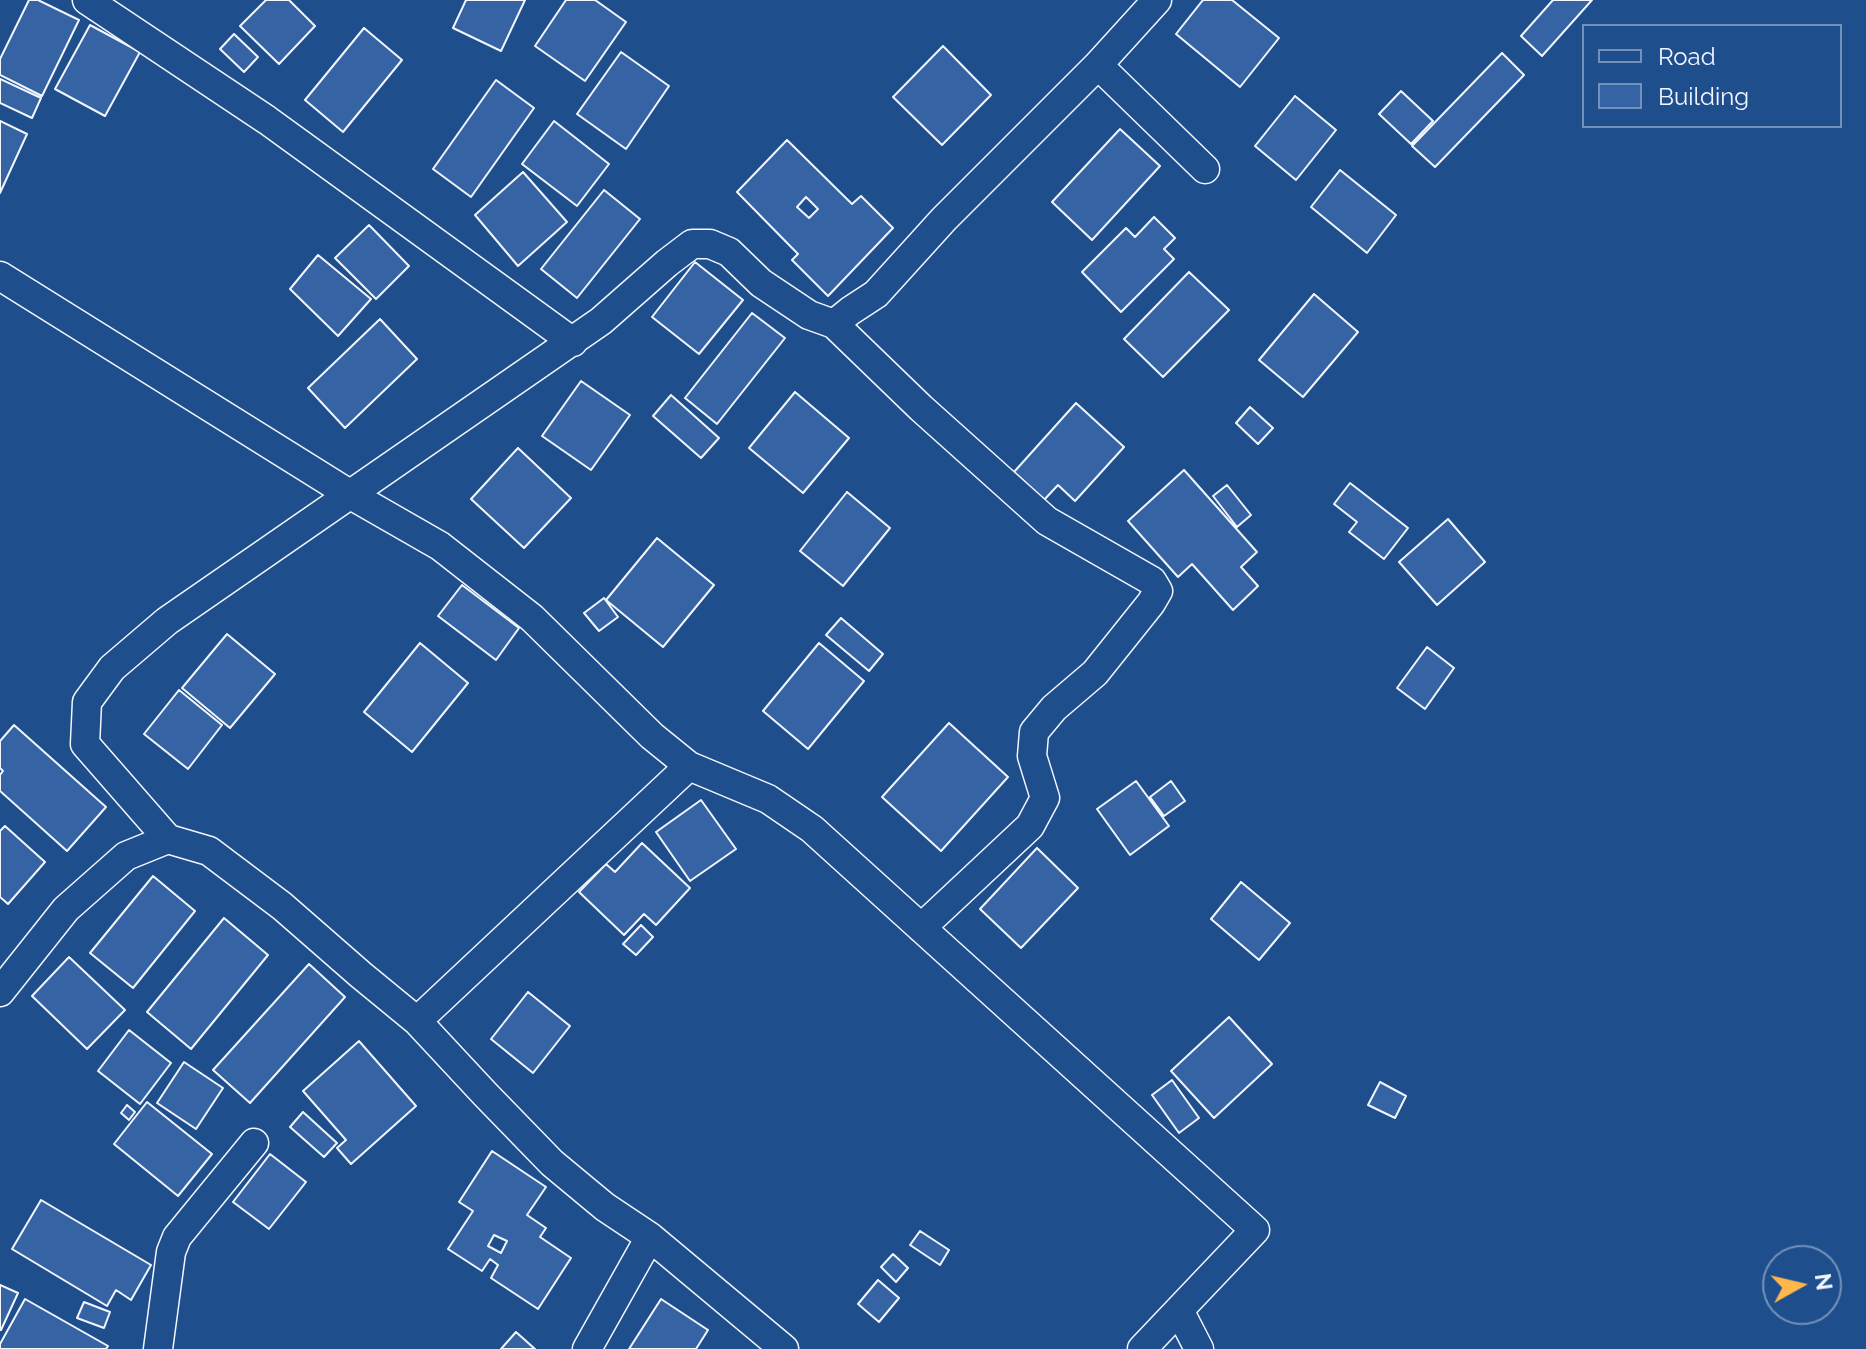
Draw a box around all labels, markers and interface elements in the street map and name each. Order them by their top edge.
legend [1582,24,1842,128]
text: Road [1658,42,1716,71]
text: Building [1658,82,1749,111]
north arrow [1762,1245,1842,1325]
text: N [1810,1272,1838,1292]

